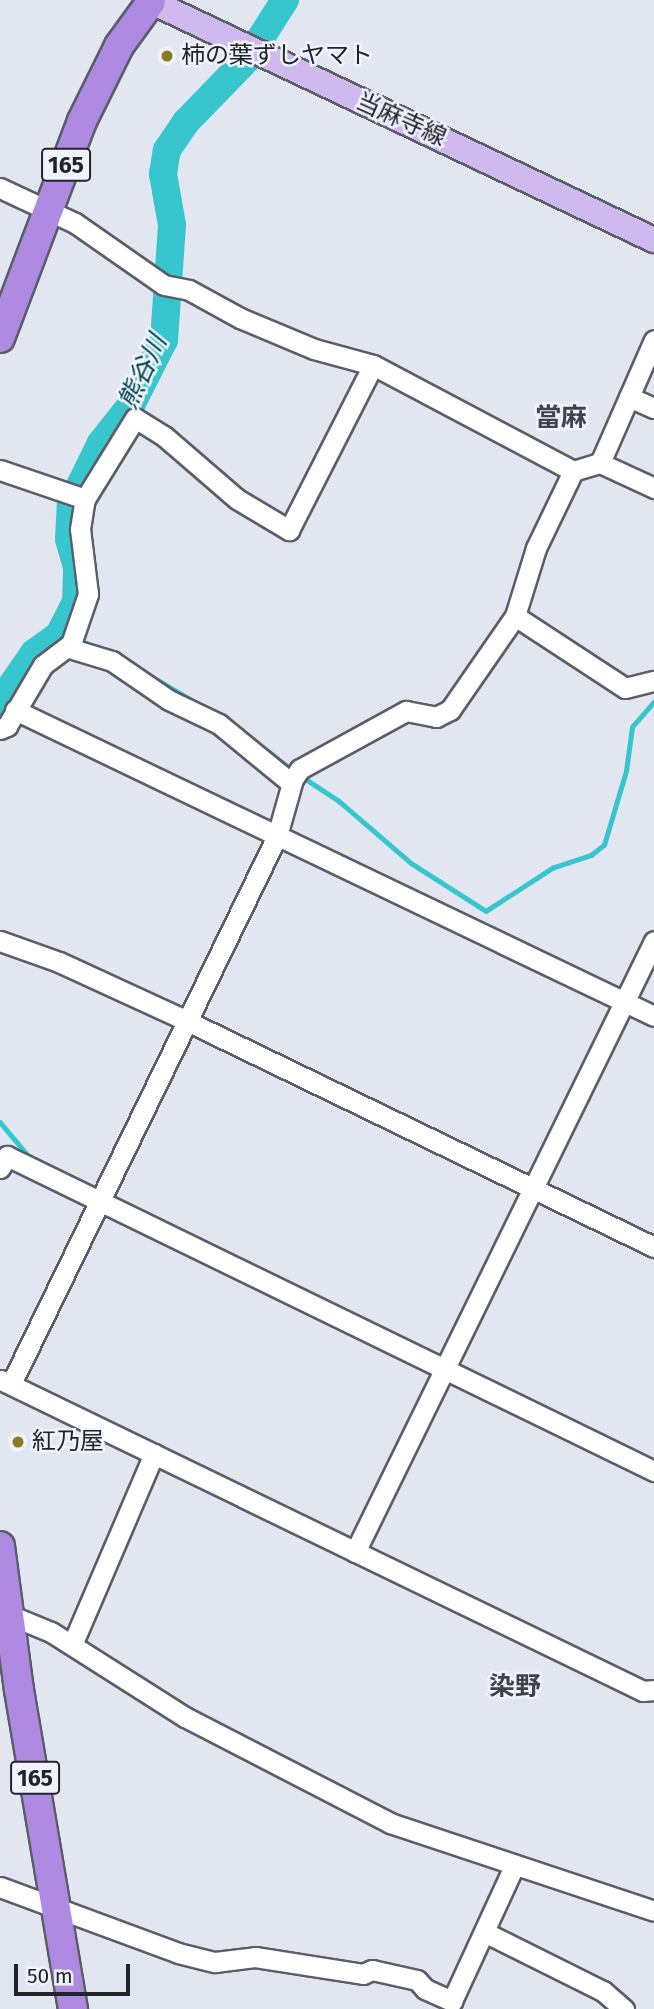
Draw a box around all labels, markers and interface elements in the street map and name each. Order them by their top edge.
place label: 柿の葉ずしヤマト [181,42,373,70]
marker: 柿の葉ずしヤマト [159,48,175,64]
street label: 当麻寺線 [351,87,451,153]
road number: 165 [40,146,92,184]
water label: 熊谷川 [112,330,174,414]
district label: 當麻 [535,402,587,434]
place label: 紅乃屋 [32,1428,104,1456]
marker: 紅乃屋 [10,1434,26,1450]
district label: 染野 [489,1671,541,1703]
road number: 165 [9,1758,61,1798]
scale bar [18,1950,133,1994]
text: 50 m [27,1963,73,1989]

